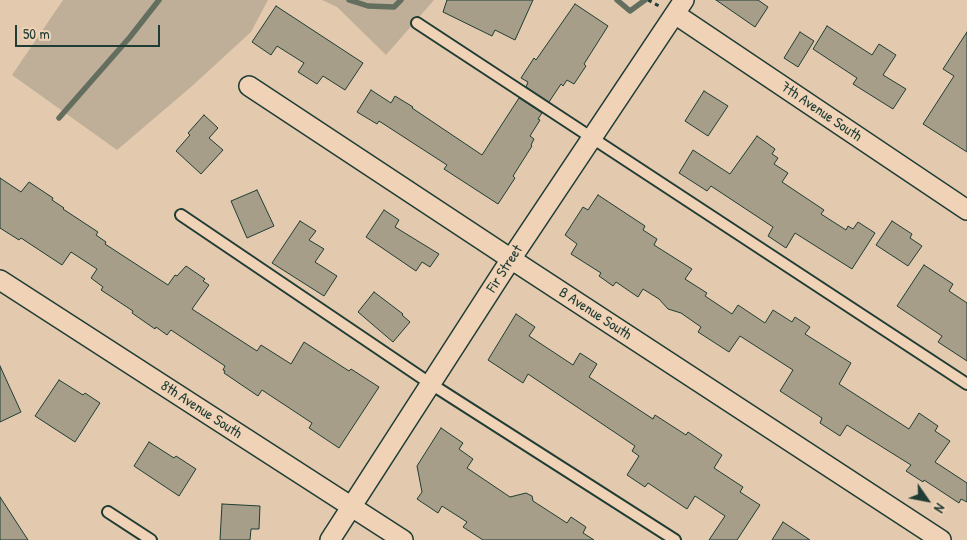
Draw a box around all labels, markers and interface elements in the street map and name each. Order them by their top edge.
scale bar [18,15,162,47]
text: 50 m [23,23,50,44]
street label: 7th Avenue South [777,78,865,146]
street label: Fir Street [483,242,527,296]
street label: B Avenue South [555,284,635,344]
street label: 8th Avenue South [157,377,245,443]
north arrow [902,475,952,525]
text: N [930,500,950,517]

